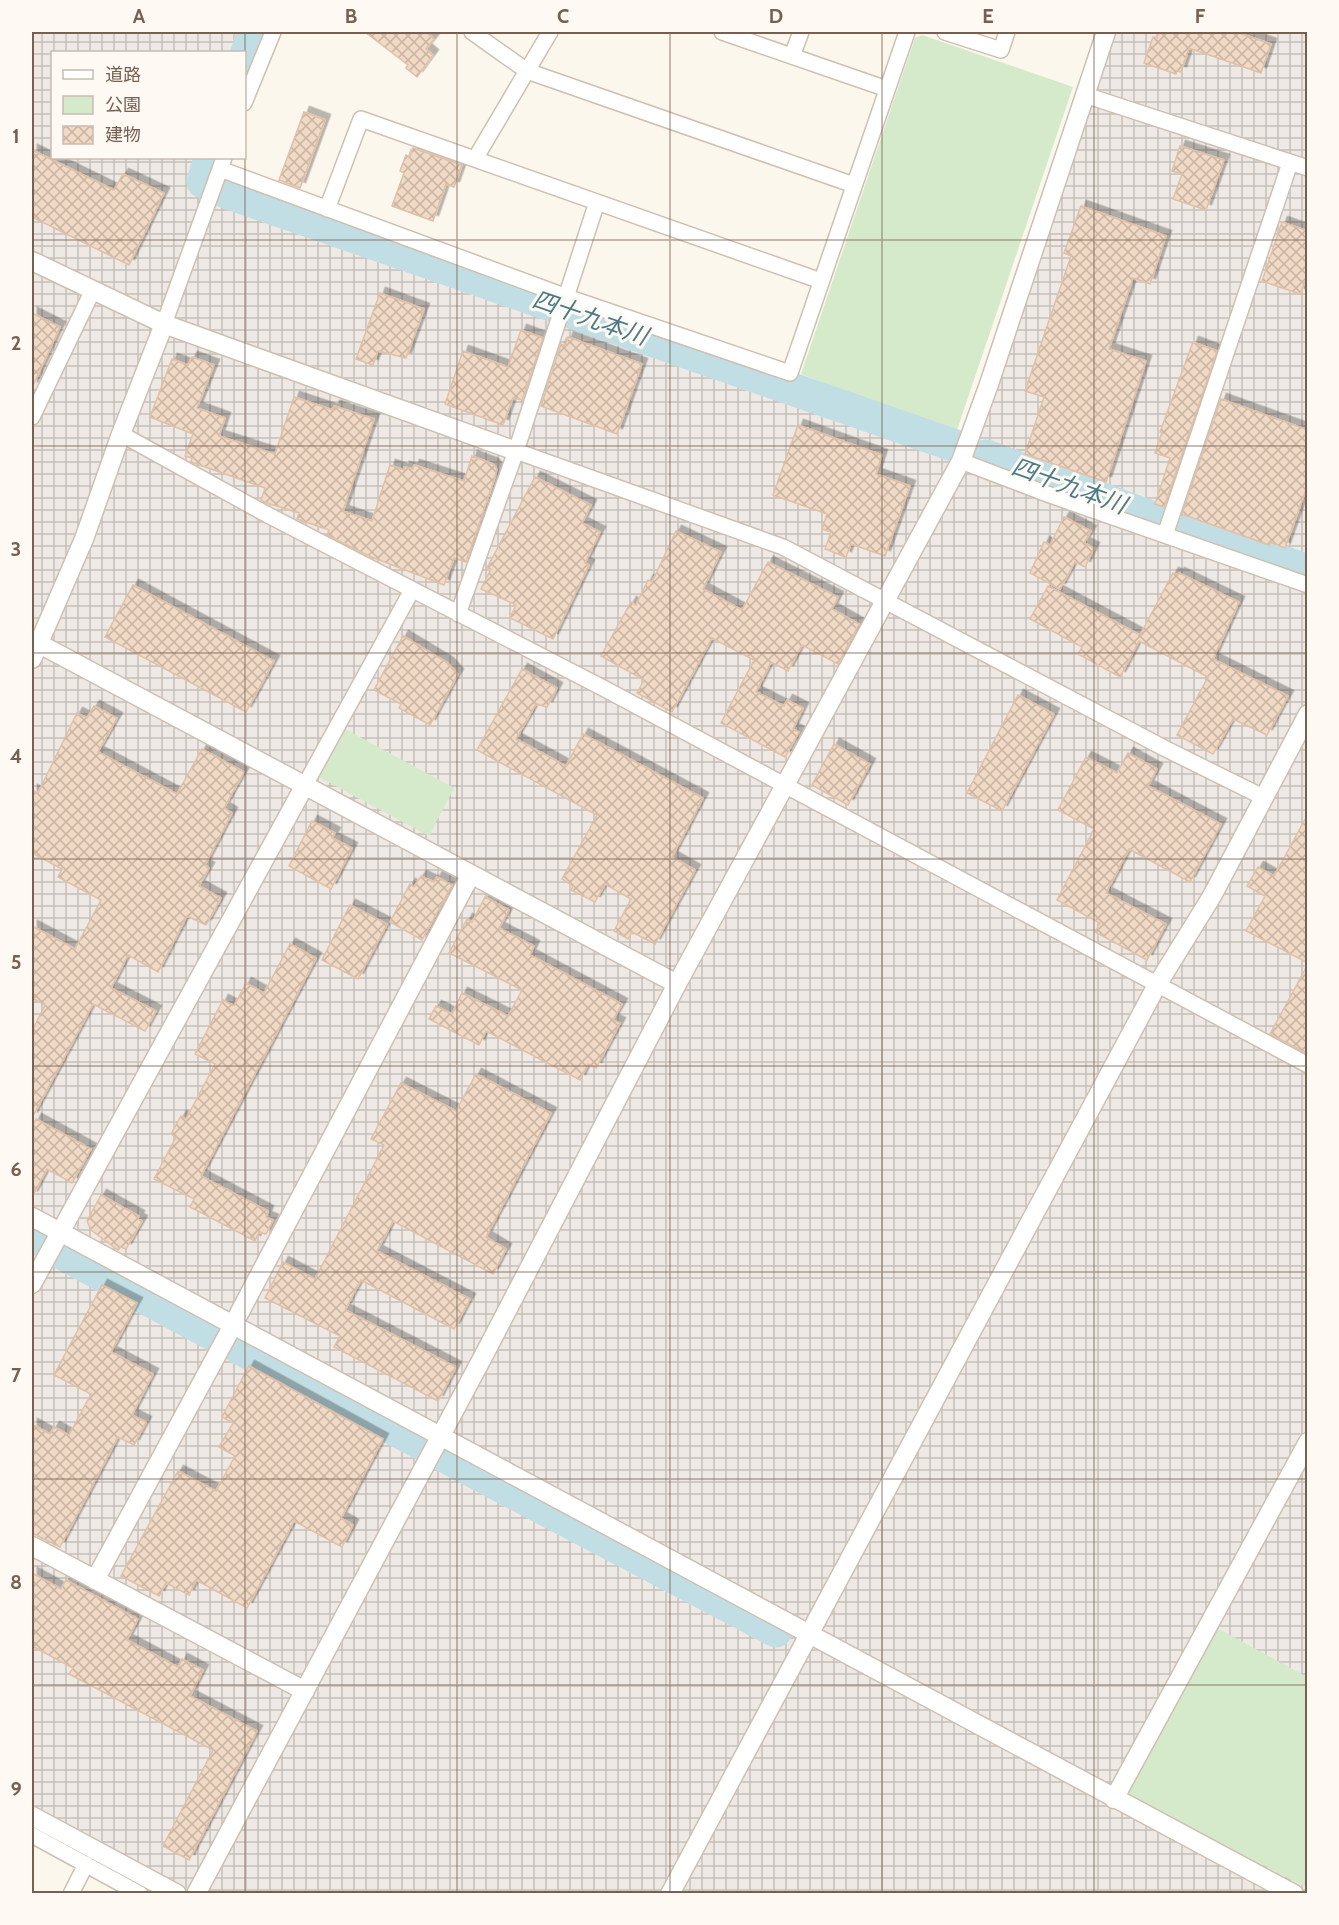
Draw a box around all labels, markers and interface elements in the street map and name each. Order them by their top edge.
text: A [133,4,146,28]
text: B [345,4,357,28]
text: C [557,4,569,28]
text: D [769,4,783,28]
text: E [982,4,994,28]
text: F [1195,4,1206,28]
legend [51,51,246,159]
text: 道路 [105,64,141,86]
text: 公園 [105,94,141,116]
text: 1 [12,124,20,148]
text: 建物 [105,124,141,146]
water label: 四十九本川 [529,284,654,352]
text: 2 [11,331,21,355]
water label: 四十九本川 [1008,451,1133,521]
text: 3 [11,537,21,561]
text: 4 [10,744,22,768]
text: 5 [11,950,21,974]
text: 6 [10,1157,22,1181]
text: 7 [11,1363,22,1387]
text: 8 [10,1570,22,1594]
text: 9 [10,1777,22,1801]

